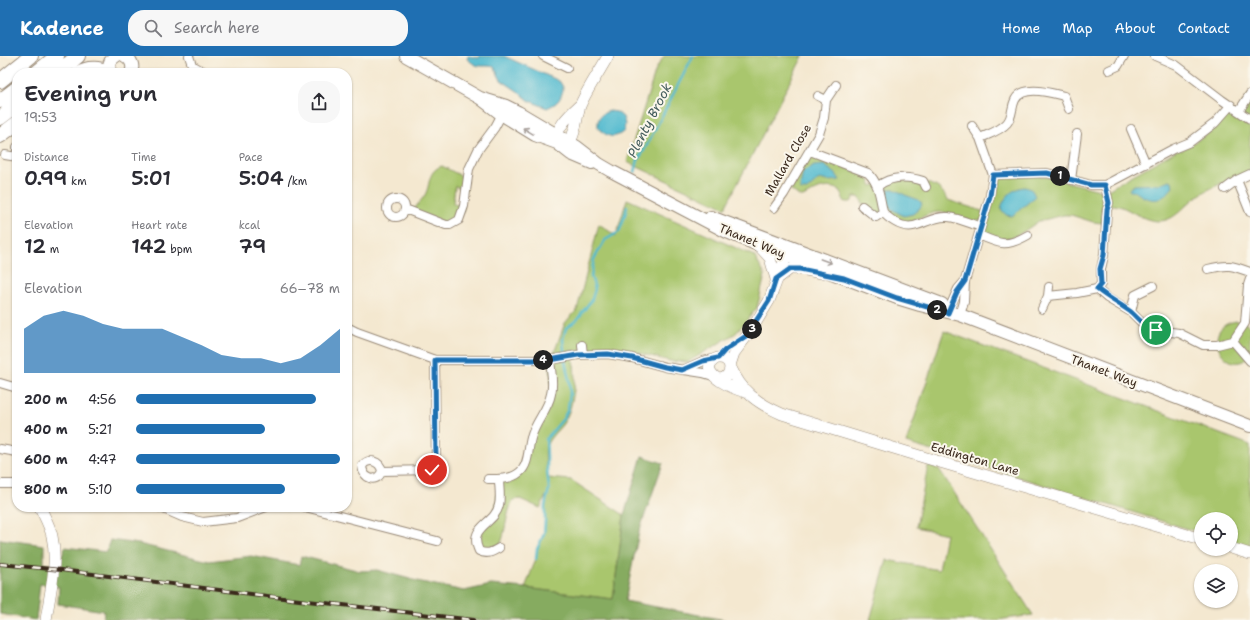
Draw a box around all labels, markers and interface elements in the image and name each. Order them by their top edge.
search box [128,10,408,46]
text: Kadence [20,16,104,41]
icon: search [142,17,164,39]
text: Search here [174,18,260,38]
text: Home [1002,19,1041,37]
text: Map [1063,19,1093,37]
text: About [1115,19,1156,37]
text: Contact [1178,19,1230,37]
text: Evening run [24,79,157,108]
water label: Plenty Brook [623,80,676,160]
button: share [298,81,340,123]
text: 19:53 [24,109,57,126]
street label: Mallard Close [761,121,815,199]
one-way arrow [522,126,534,134]
text: Distance [24,150,69,165]
text: Time [131,150,157,165]
text: Pace [239,150,263,165]
text: 0.99 [24,165,67,191]
text: 5:01 [131,165,171,191]
text: 5:04 [239,165,284,191]
pin: 1 [1050,166,1070,186]
text: 1 [1057,168,1063,183]
text: km [67,174,87,189]
text: /km [284,174,307,189]
text: Elevation [24,218,73,233]
text: Heart rate [131,218,187,233]
text: kcal [239,218,260,233]
street label: Thanet Way [717,220,788,262]
text: 12 [24,233,46,259]
text: 142 [131,233,166,259]
text: 79 [239,233,266,259]
text: m [46,242,59,257]
text: bpm [166,242,192,257]
one-way arrow [819,257,831,265]
text: Elevation [24,280,82,297]
text: 66–78 m [280,280,340,297]
pin: 2 [927,300,947,320]
text: 2 [933,302,941,317]
pin [1139,313,1173,347]
pin: 3 [742,319,762,339]
icon: arrive [1145,319,1167,341]
text: 3 [748,321,756,336]
pin: 4 [533,350,553,370]
street label: Thanet Way [1068,351,1140,391]
text: 4 [539,352,547,367]
text: 200 m [24,391,67,408]
text: 4:56 [88,391,117,408]
text: 400 m [24,421,68,438]
text: 5:21 [88,421,112,438]
street label: Eddington Lane [929,439,1021,479]
text: 600 m [24,451,68,468]
text: 4:47 [88,451,117,468]
pin [415,453,449,487]
icon: check [421,459,443,481]
text: 800 m [24,481,68,498]
text: 5:10 [88,481,112,498]
map controls [1194,512,1238,608]
button: locate [1194,512,1238,556]
button: layers [1194,564,1238,608]

